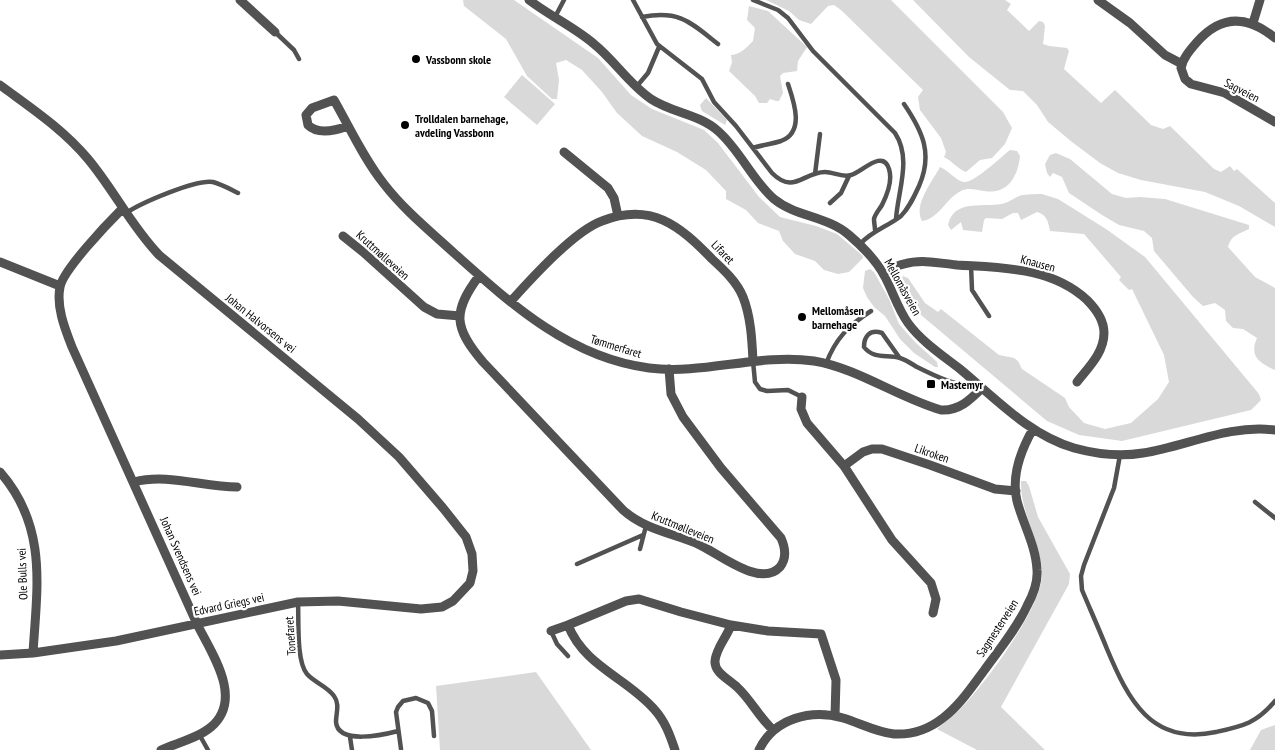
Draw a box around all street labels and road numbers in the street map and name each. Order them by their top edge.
street label: Sagveien [1222,75,1262,105]
street label: Kruttmølleveien [353,227,413,283]
street label: Lifaret [708,237,738,267]
street label: Knausen [1019,251,1057,275]
street label: Mellomåsveien [881,256,925,318]
street label: Johan Halvorsens vei [222,289,299,356]
street label: Tømmerfaret [589,331,644,361]
street label: Likroken [913,440,951,466]
street label: Kruttmølleveien [649,508,717,546]
street label: Johan Svendsens vei [157,514,205,598]
street label: Ole Bulls vei [14,548,30,600]
street label: Edvard Griegs vei [193,589,265,619]
street label: Sagmesterveien [973,596,1021,660]
street label: Tonefaret [281,615,299,656]

